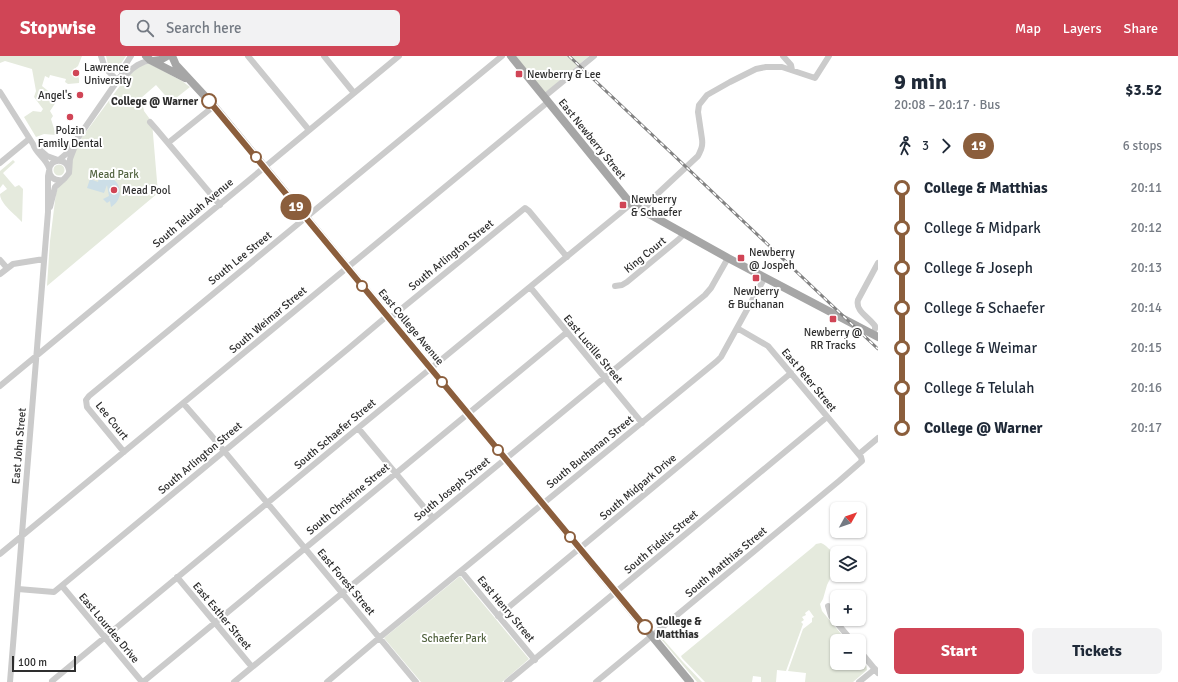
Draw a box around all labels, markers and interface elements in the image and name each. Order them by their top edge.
search box [120,10,400,46]
text: Stopwise [20,16,96,40]
icon: search [134,17,156,39]
text: Search here [166,19,242,37]
text: Map [1015,20,1041,37]
text: Layers [1063,20,1102,37]
text: Share [1124,20,1158,37]
place label: Lawrence University [84,61,132,87]
marker: Lawrence University [71,68,81,78]
place label: Newberry & Lee [527,68,601,81]
text: 9 min [894,68,947,95]
marker: Newberry & Lee [514,69,524,79]
text: $3.52 [1125,81,1162,99]
place label: Angel's [38,89,72,102]
marker: Angel's [75,90,85,100]
marker: College @ Warner [201,93,217,109]
place label: College @ Warner [111,95,199,108]
street label: East Newberry Street [556,96,628,182]
text: 20:08 – 20:17 · Bus [894,97,1000,113]
marker: Polzin Family Dental [65,112,75,122]
place label: Polzin Family Dental [38,124,102,150]
icon: walk [894,135,916,157]
icon: forward [935,135,957,157]
text: 19 [971,137,986,154]
text: 3 [922,138,929,154]
text: 6 stops [1123,138,1162,154]
unlabelled marker [250,151,262,163]
park label: Mead Park [89,168,139,181]
street label: South Telulah Avenue [150,176,236,250]
text: College & Matthias [924,179,1048,197]
text: 20:11 [1130,180,1162,196]
place label: Mead Pool [122,184,171,197]
marker: Mead Pool [109,185,119,195]
place label: Newberry & Schaefer [631,193,682,219]
line badge: 19 [278,194,314,220]
text: 19 [288,198,304,215]
marker: Newberry & Schaefer [618,200,628,210]
street label: South Arlington Street [406,217,496,293]
text: College & Midpark [924,219,1041,237]
text: 20:12 [1130,220,1162,236]
street label: South Lee Street [206,228,274,287]
street label: King Court [621,234,669,276]
place label: Newberry @ Jospeh [749,246,795,272]
marker: Newberry @ Jospeh [736,253,746,263]
text: College & Joseph [924,259,1033,277]
text: 20:13 [1130,260,1162,276]
marker: Newberry & Buchanan [751,273,761,283]
unlabelled marker [356,280,368,292]
street label: South Weimar Street [227,284,309,356]
place label: Newberry & Buchanan [728,285,784,311]
street label: East College Avenue [375,286,447,368]
text: College & Schaefer [924,299,1045,317]
text: 20:14 [1130,300,1162,316]
street label: East Lucille Street [561,312,626,386]
marker: Newberry @ RR Tracks [828,314,838,324]
place label: Newberry @ RR Tracks [804,326,862,352]
text: College & Weimar [924,339,1037,357]
text: 20:15 [1130,340,1162,356]
street label: East Peter Street [779,346,839,414]
unlabelled marker [436,376,448,388]
text: College & Telulah [924,379,1034,397]
text: 20:16 [1130,380,1162,396]
street label: South Schaefer Street [292,396,379,472]
street label: Lee Court [93,399,131,443]
street label: East John Street [9,407,29,485]
street label: South Buchanan Street [544,413,636,491]
street label: South Arlington Street [155,419,245,497]
text: College @ Warner [924,419,1043,437]
text: 20:17 [1130,420,1162,436]
unlabelled marker [492,444,504,456]
street label: South Midpark Drive [597,451,679,523]
street label: South Joseph Street [411,454,493,524]
street label: South Christine Street [304,460,392,537]
north arrow [830,502,866,538]
map controls [830,502,866,670]
street label: South Fidelis Street [622,507,701,577]
street label: South Matthias Street [683,524,770,600]
unlabelled marker [564,531,576,543]
street label: East Forest Street [314,546,378,618]
button: layers [830,546,866,582]
street label: East Henry Street [475,573,538,645]
street label: East Esther Street [190,580,254,653]
street label: East Lourdes Drive [76,590,142,666]
button: + [830,590,866,626]
place label: College & Matthias [656,615,702,641]
marker: College & Matthias [637,619,653,635]
button: Start [894,628,1024,674]
button: Tickets [1032,628,1162,674]
park label: Schaefer Park [421,632,487,645]
button: − [830,634,866,670]
scale bar [12,654,76,673]
text: 100 m [18,656,47,669]

